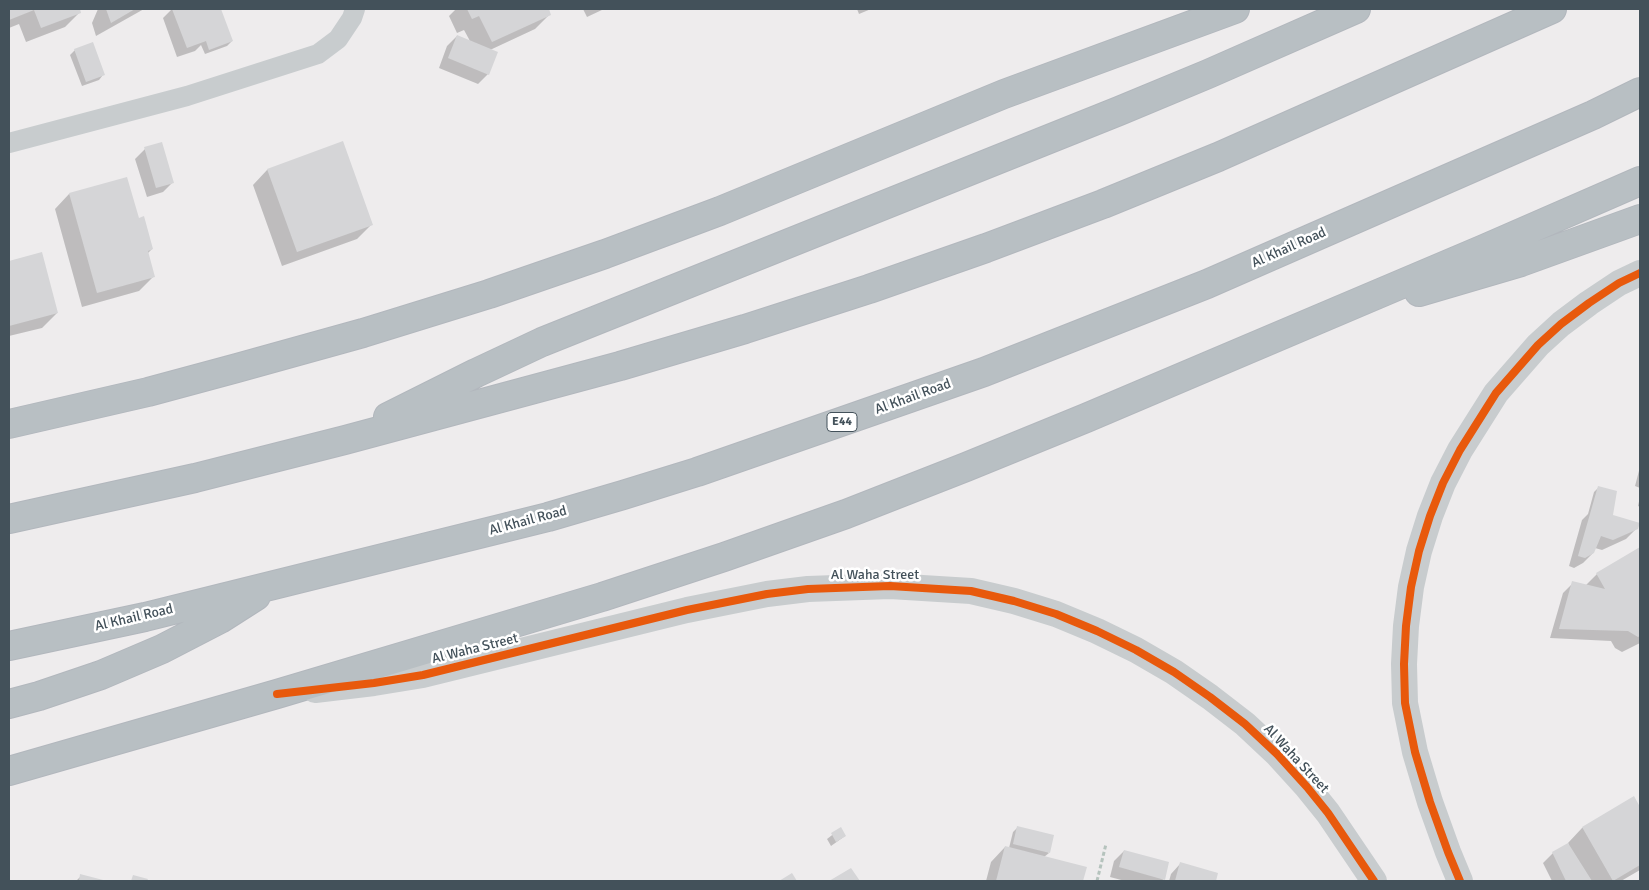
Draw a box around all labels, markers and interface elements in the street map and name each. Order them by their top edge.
street label: Al Khail Road [1249,224,1329,272]
street label: Al Khail Road [873,375,953,419]
road number: E44 [827,412,857,432]
street label: Al Khail Road [487,503,569,539]
street label: Al Waha Street [831,567,919,583]
street label: Al Khail Road [93,601,175,635]
street label: Al Waha Street [430,630,520,668]
street label: Al Waha Street [1260,721,1332,797]

